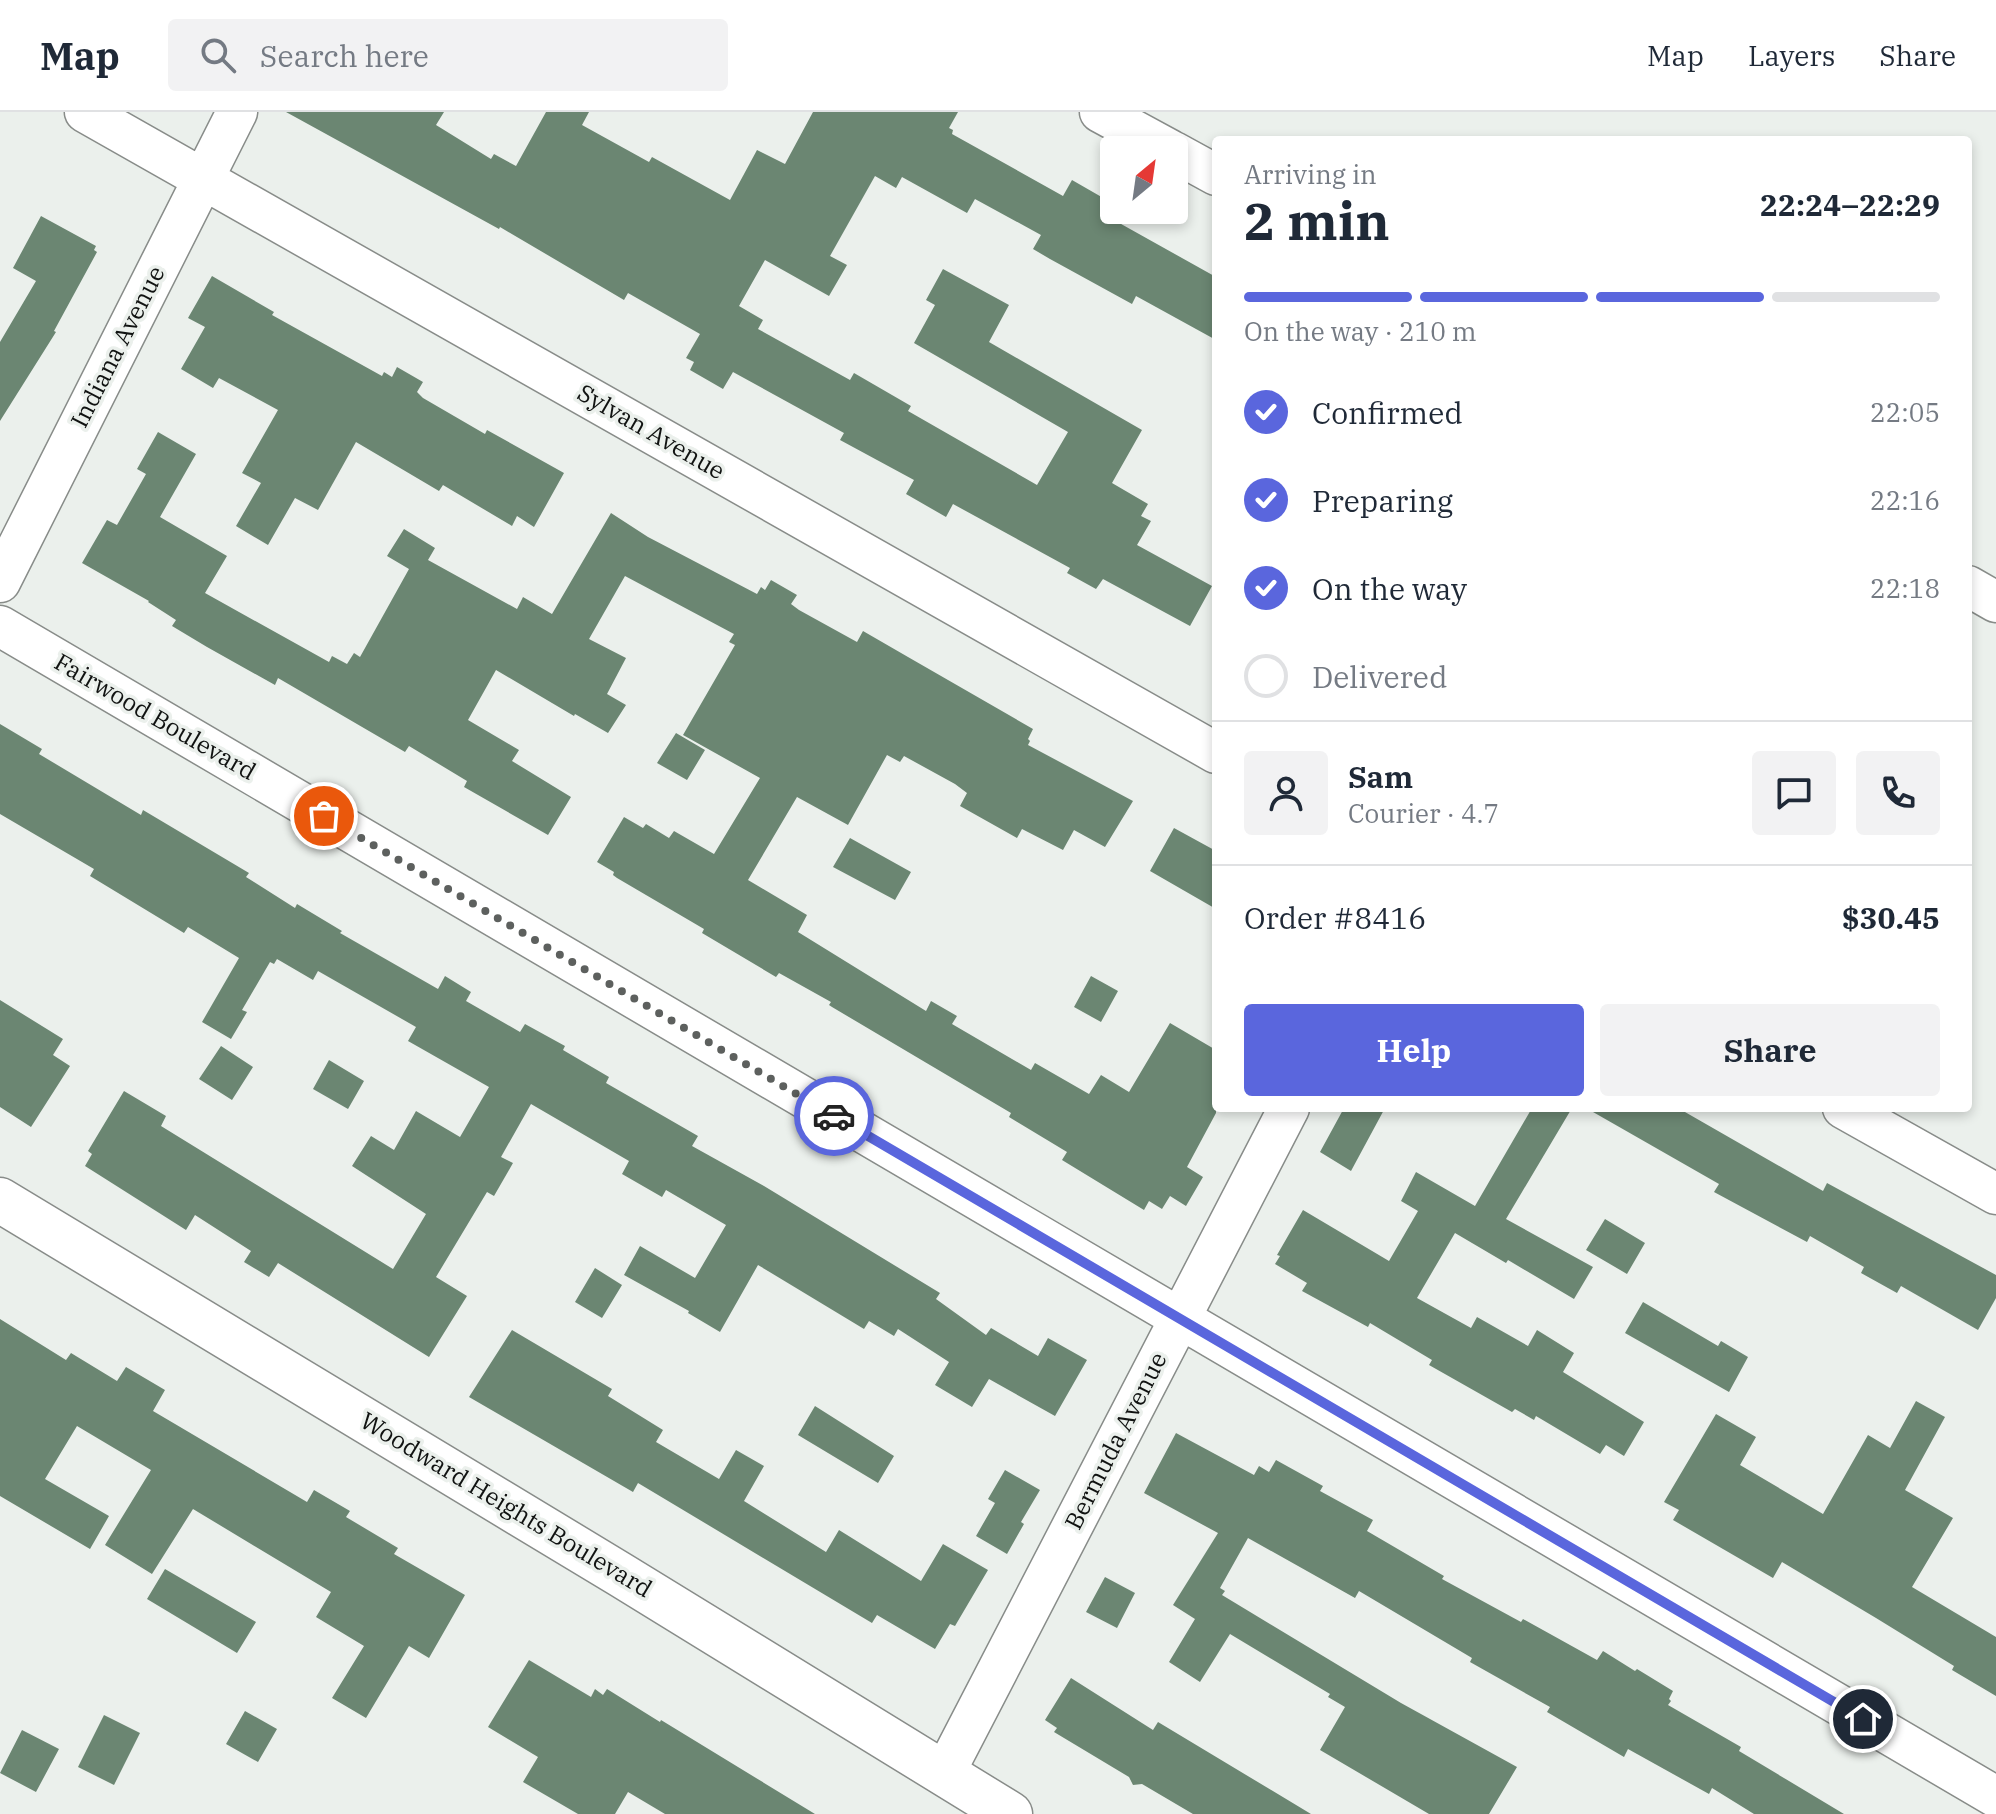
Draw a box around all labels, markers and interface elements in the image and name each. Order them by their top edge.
search box [168,19,728,91]
text: Map [40,31,120,80]
icon: search [196,33,240,77]
text: Search here [260,36,429,75]
text: Map [1647,37,1704,74]
text: Layers [1748,37,1835,74]
text: Share [1879,37,1956,74]
north arrow [1100,136,1188,224]
map controls [1100,136,1188,224]
text: Arriving in [1244,157,1377,191]
text: 22:24–22:29 [1760,185,1940,224]
text: 2 min [1244,187,1390,254]
street label: Indiana Avenue [63,260,172,433]
text: On the way · 210 m [1244,314,1477,348]
street label: Sylvan Avenue [572,376,731,486]
icon: check [1244,390,1288,434]
text: Confirmed [1312,393,1463,432]
text: 22:05 [1870,395,1940,429]
icon: check [1244,478,1288,522]
text: Preparing [1312,481,1453,520]
text: 22:16 [1870,483,1940,517]
icon: check [1244,566,1288,610]
text: On the way [1312,569,1467,608]
text: 22:18 [1870,571,1940,605]
street label: Fairwood Boulevard [49,645,262,787]
text: Delivered [1312,657,1447,696]
button: person [1244,751,1328,835]
button: chat [1752,751,1836,835]
button: phone [1856,751,1940,835]
text: Sam [1348,757,1413,796]
pin [290,782,358,850]
icon: bag [302,794,346,838]
text: Courier · 4.7 [1348,796,1499,830]
text: Order #8416 [1244,898,1426,937]
text: $30.45 [1842,898,1940,937]
button: Help [1244,1004,1584,1096]
button: Share [1600,1004,1940,1096]
courier [794,1076,874,1156]
icon: car [812,1094,856,1138]
street label: Bermuda Avenue [1057,1346,1174,1535]
street label: Woodward Heights Boulevard [355,1404,658,1604]
pin [1829,1685,1897,1753]
icon: home [1841,1697,1885,1741]

